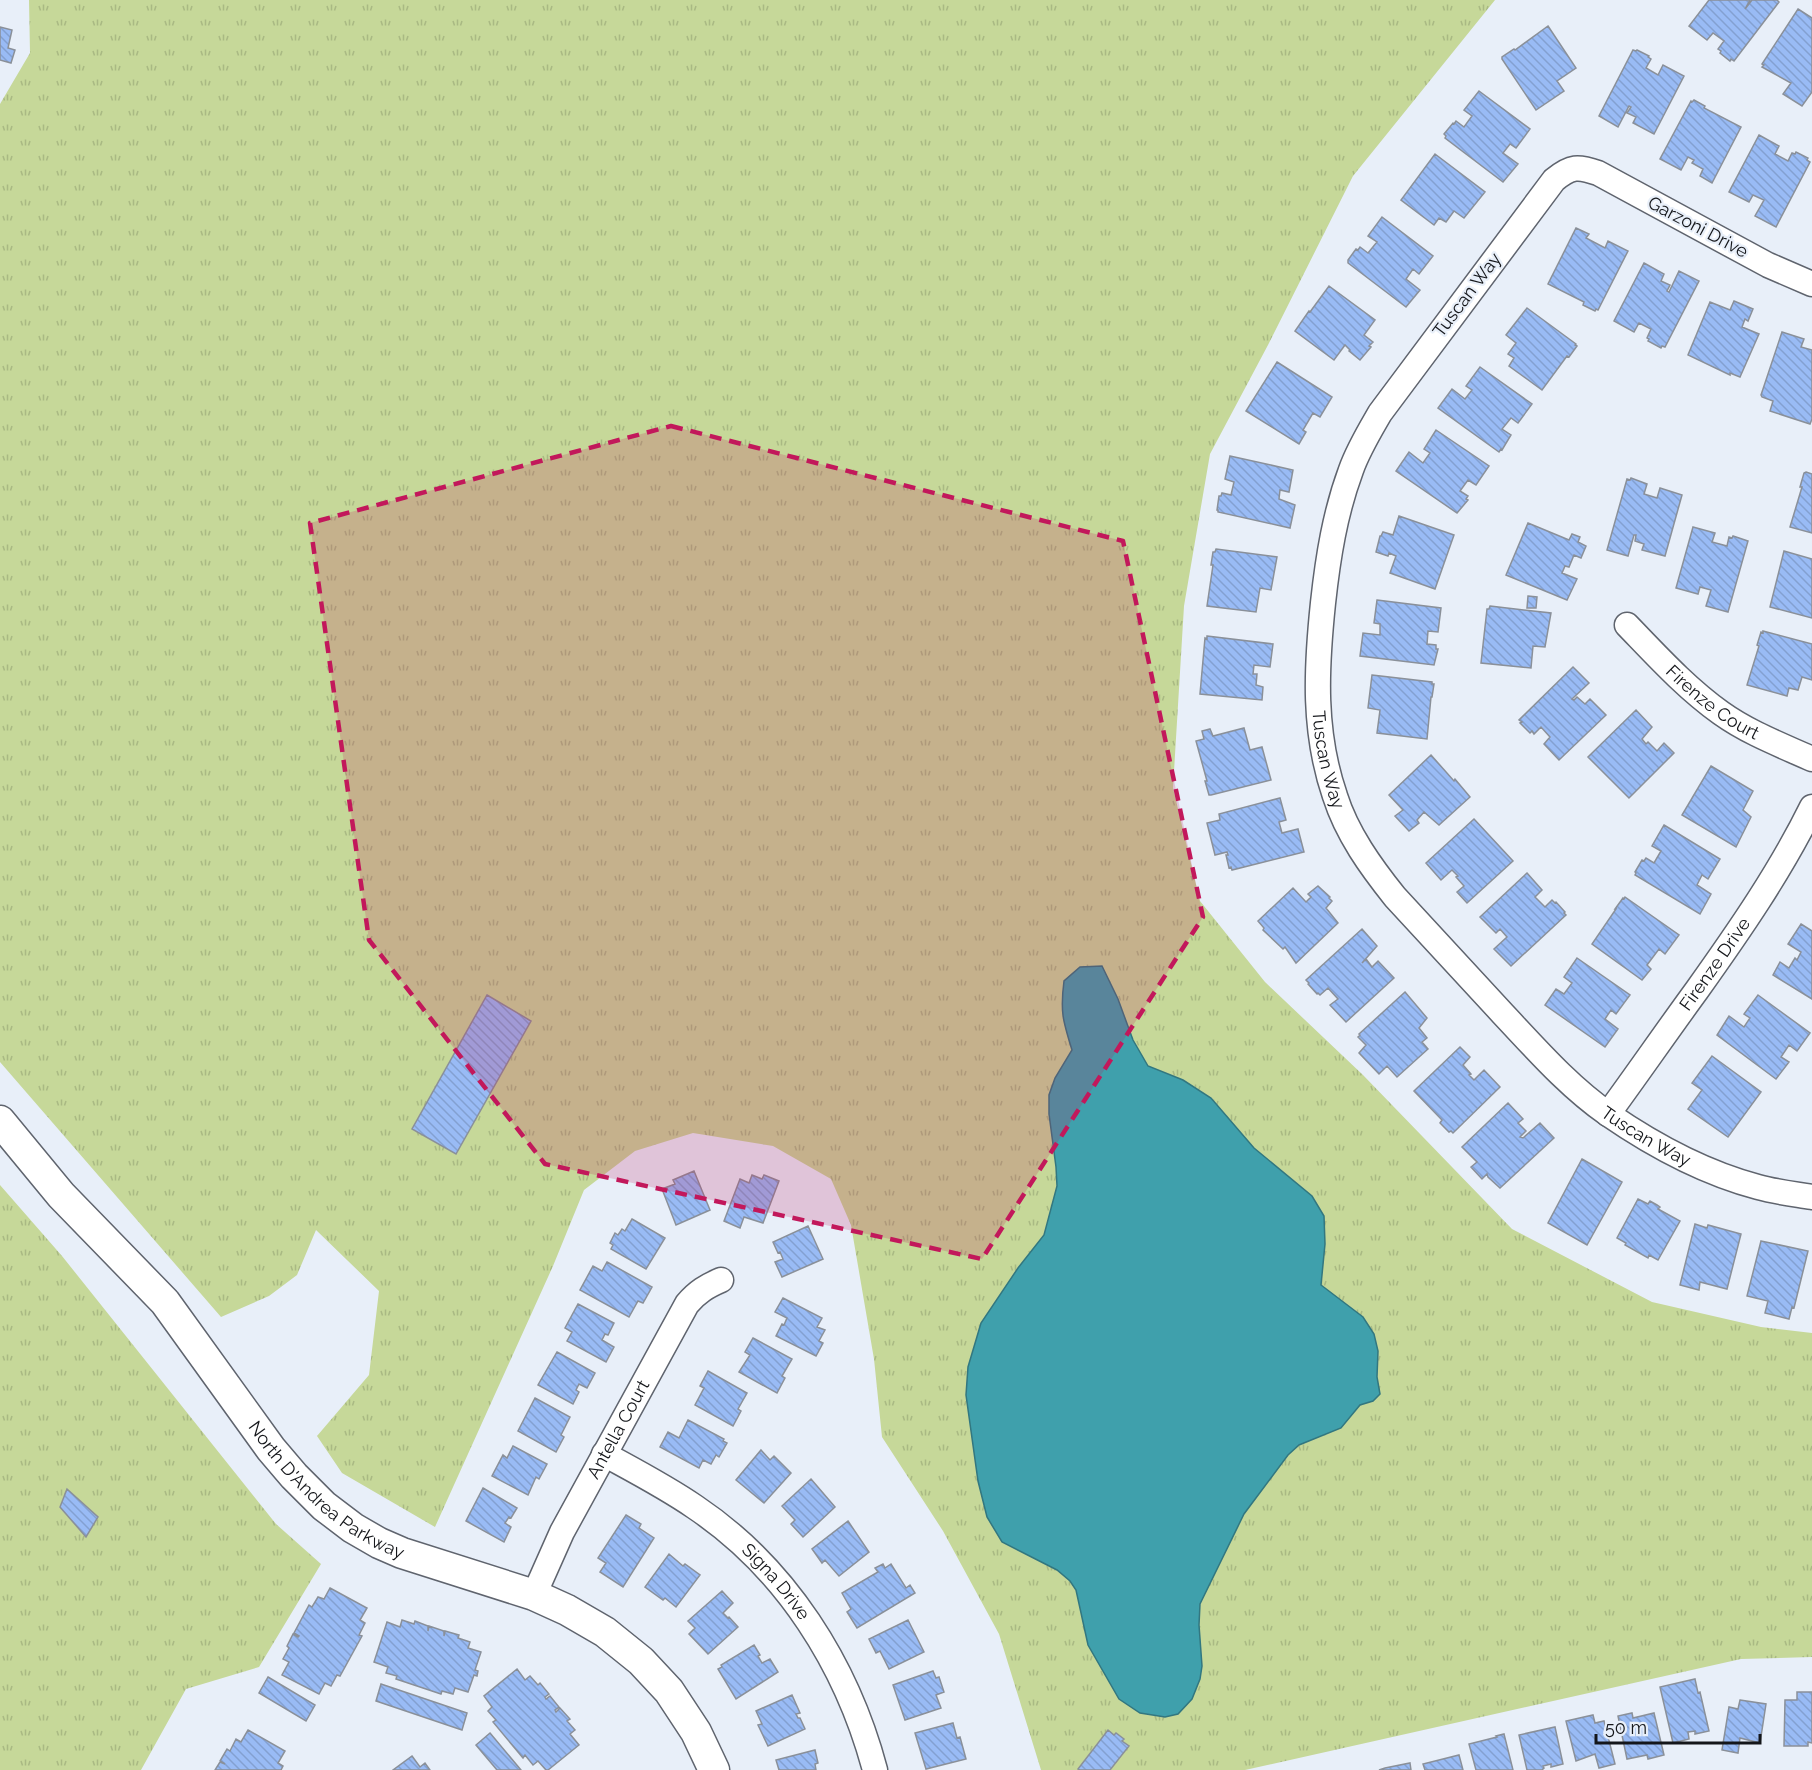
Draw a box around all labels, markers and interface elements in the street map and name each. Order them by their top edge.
street label: Garzoni Drive [1645,191,1752,262]
street label: Tuscan Way [1428,248,1505,341]
street label: Firenze Court [1662,660,1763,744]
street label: Tuscan Way [1309,710,1350,812]
street label: Firenze Drive [1675,913,1754,1014]
street label: Tuscan Way [1597,1102,1694,1171]
street label: Antella Court [582,1376,653,1482]
street label: North D'Andrea Parkway [244,1417,408,1563]
street label: Signa Drive [738,1539,815,1624]
scale bar [1596,1707,1760,1745]
text: 50 m [1605,1717,1647,1738]

